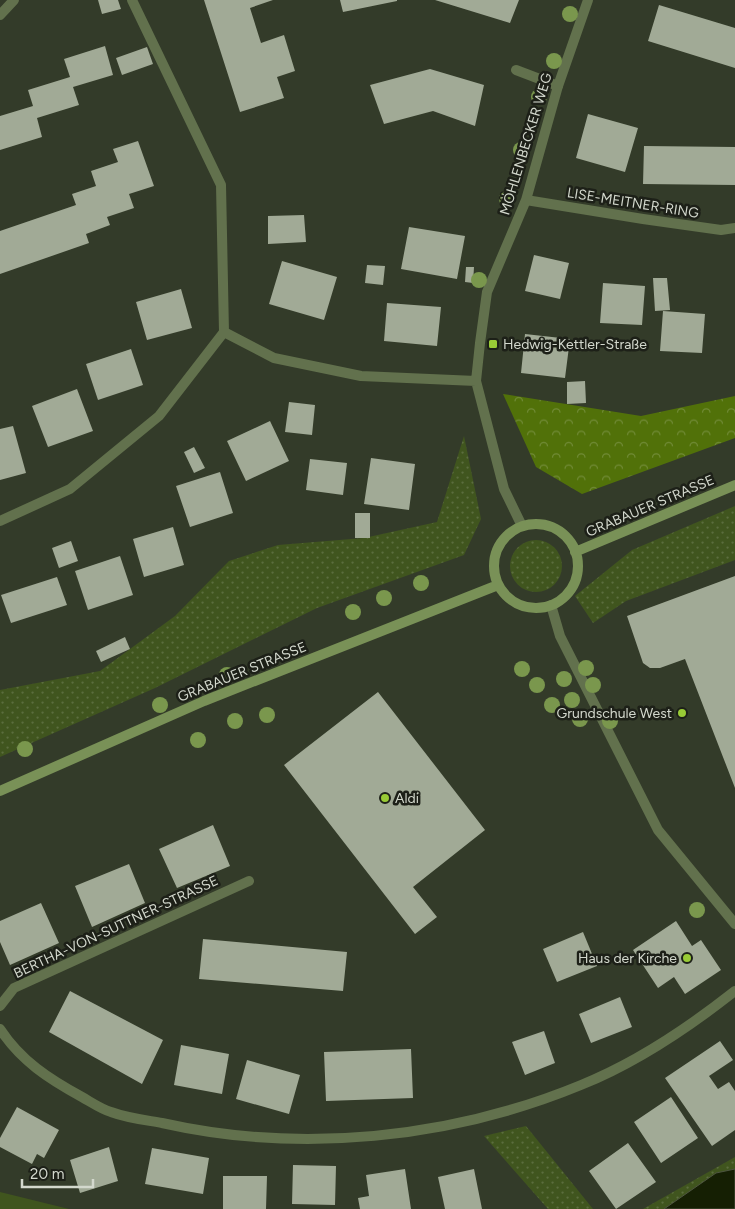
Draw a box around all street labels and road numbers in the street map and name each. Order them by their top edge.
street label: MÖHLENBECKER WEG [496,70,556,217]
street label: LISE-MEITNER-RING [566,184,700,222]
street label: GRABAUER STRASSE [583,471,717,541]
street label: GRABAUER STRASSE [175,638,309,706]
street label: BERTHA-VON-SUTTNER-STRASSE [11,872,221,982]

